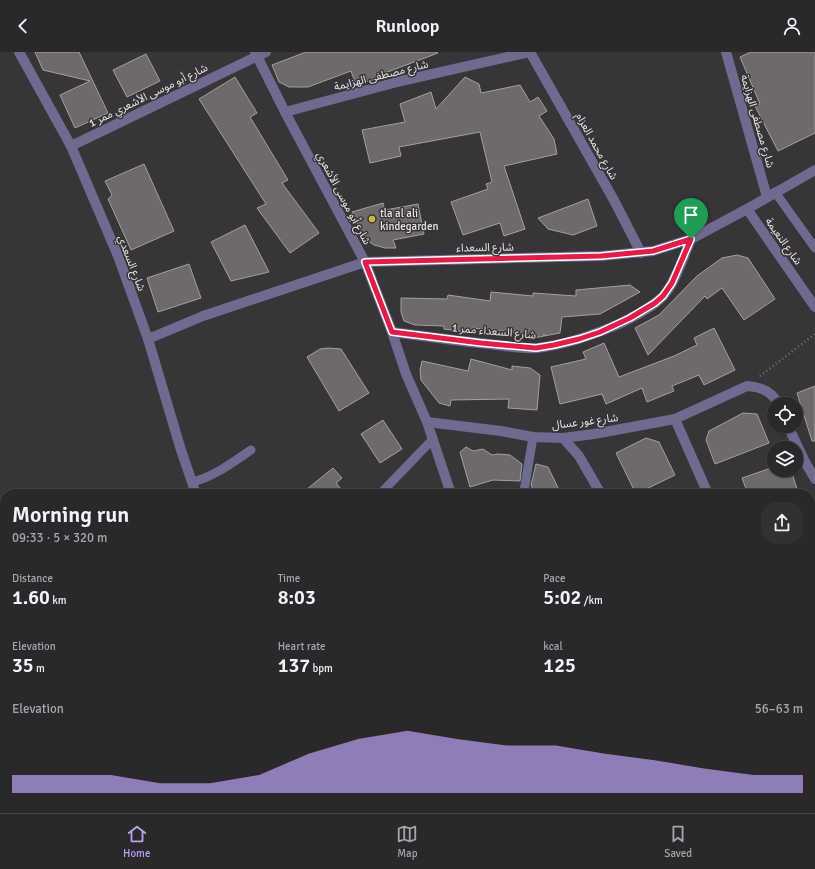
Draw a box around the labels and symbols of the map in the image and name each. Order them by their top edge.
street label: شارع مصطفى الهزايمة [333,57,430,94]
street label: شارع أبو موسى الأشعري ممر 1 [87,60,211,132]
street label: شارع مصطفى الهزايمة [737,73,777,170]
street label: شارع محمد العزام [572,111,620,183]
street label: شارع أبو موسى الأشعري [311,149,374,248]
pin [674,198,708,239]
place label: tla al ali kindegarden [380,207,438,233]
marker: tla al ali kindegarden [367,214,377,224]
street label: شارع النعيمة [762,215,805,268]
street label: شارع السعدي [113,233,148,294]
street label: شارع السعداء [456,240,514,255]
street label: شارع السعداء ممر 1 [451,321,537,343]
street label: شارع غور عسال [551,411,619,433]

